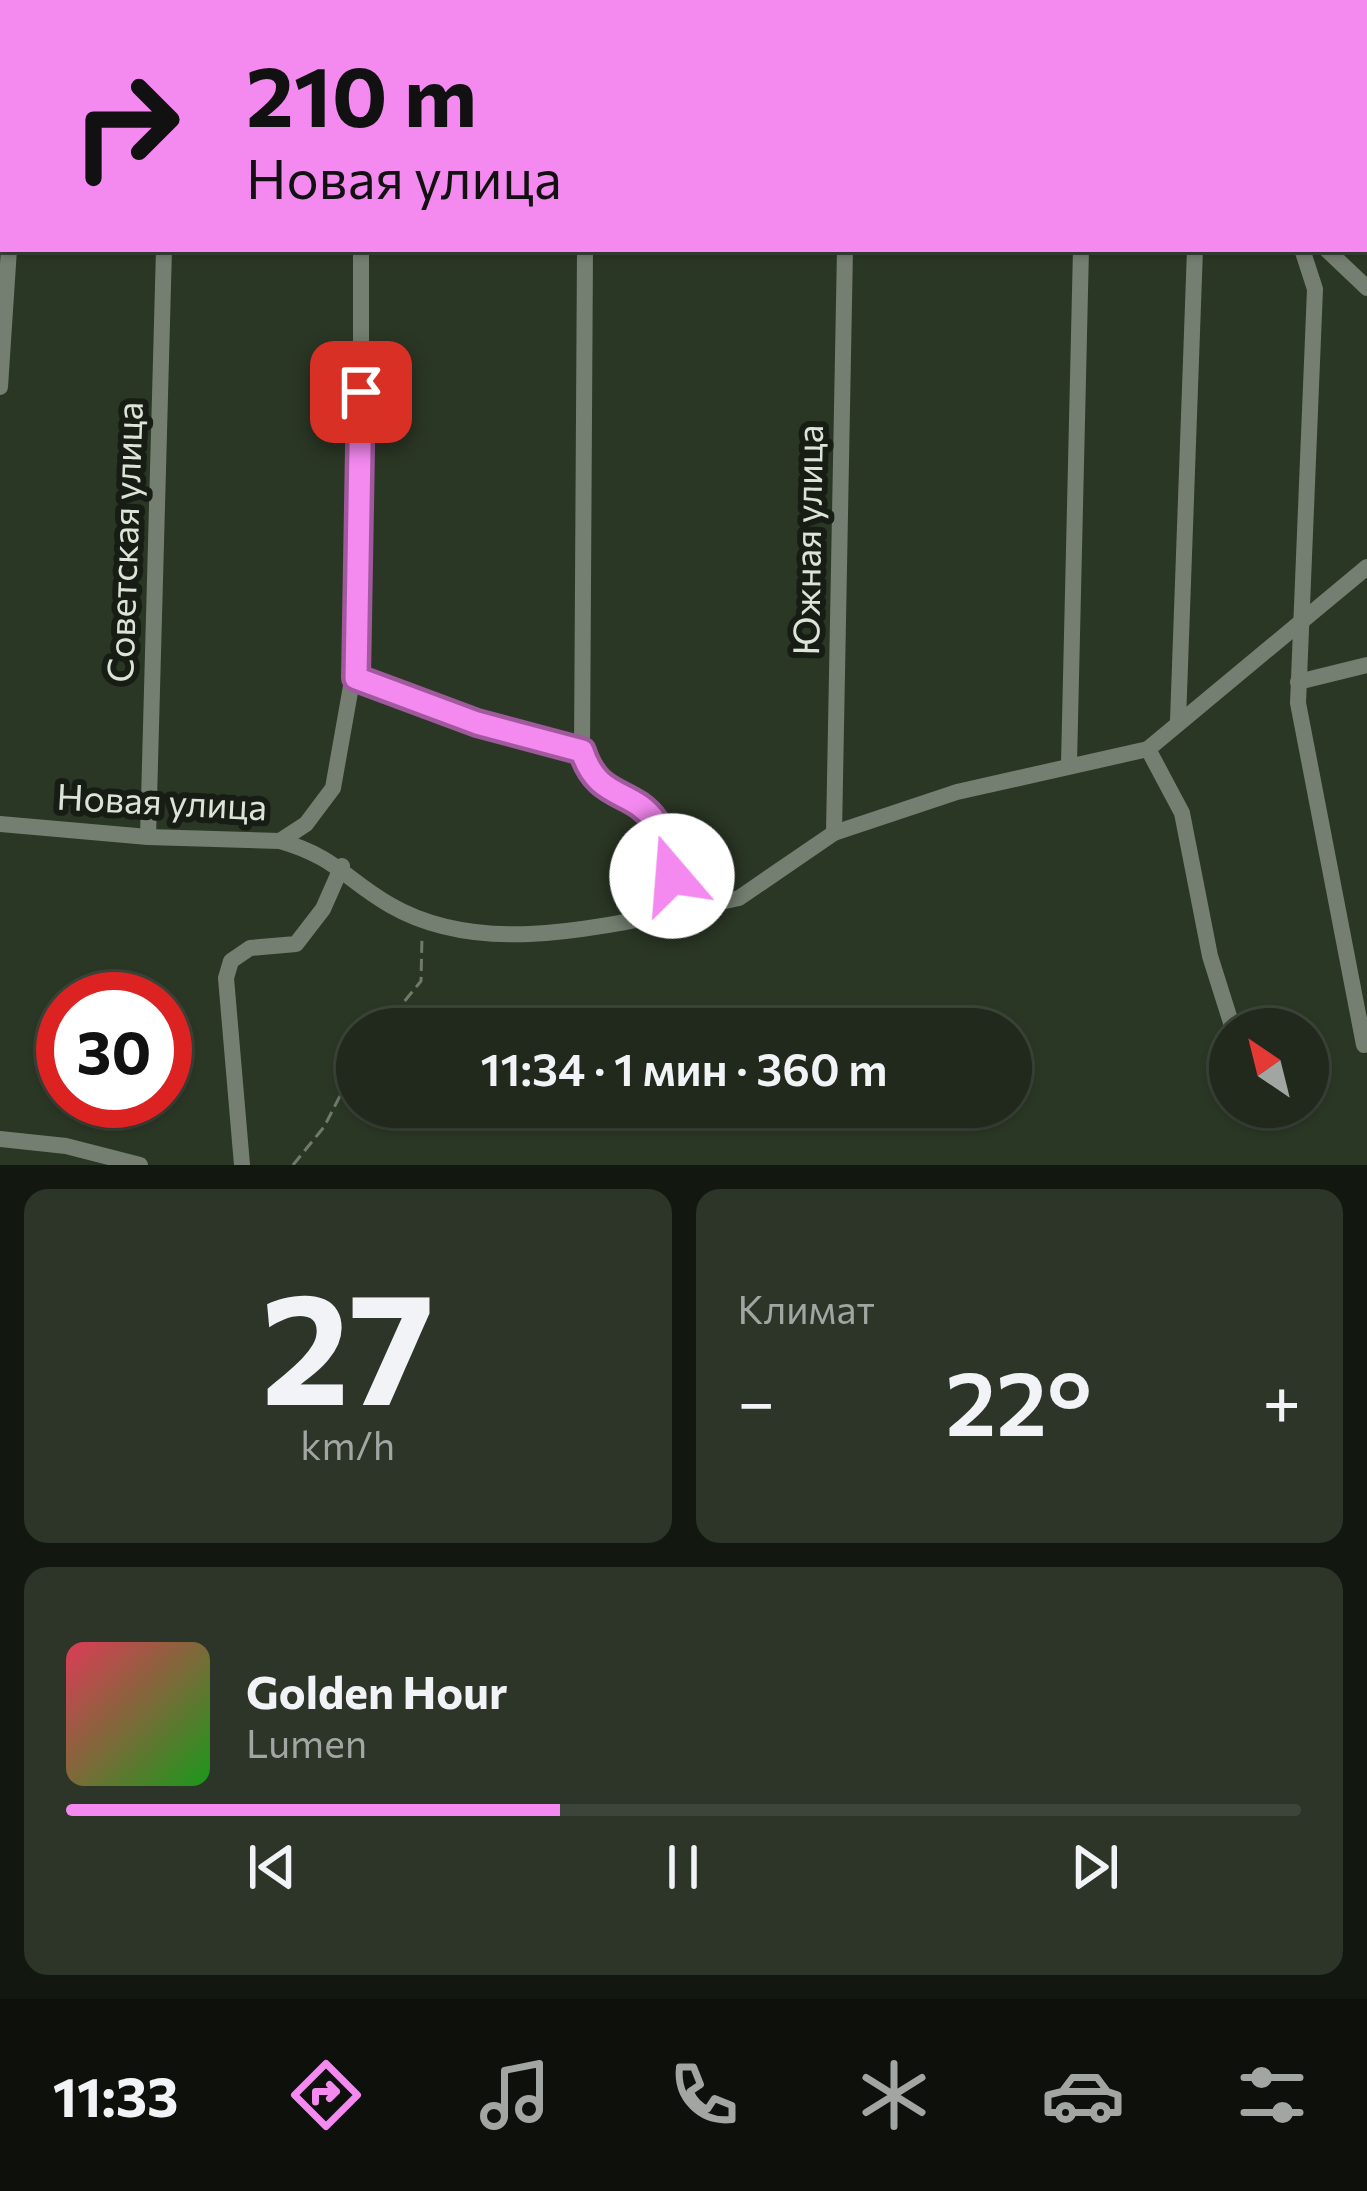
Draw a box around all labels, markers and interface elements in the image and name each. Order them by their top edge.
text: 210 m [246,42,477,144]
icon: right [48,48,204,204]
text: Новая улица [246,144,562,210]
pin [310,341,412,443]
icon: arrive [328,359,394,425]
street label: Советская улица [96,401,150,683]
street label: Южная улица [782,424,830,656]
street label: Новая улица [56,773,268,827]
position arrow [609,813,735,939]
speed limit sign: 30 [36,972,192,1128]
north arrow [1209,1008,1329,1128]
map controls [1209,1008,1329,1128]
text: 11:34 · 1 мин · 360 m [481,1040,887,1095]
text: 27 [261,1246,435,1437]
text: Климат [738,1284,875,1332]
text: 22° [945,1344,1092,1455]
text: − [738,1359,775,1440]
text: + [1262,1359,1301,1440]
text: km/h [300,1420,395,1468]
text: Golden Hour [246,1663,507,1718]
text: Lumen [246,1718,367,1766]
icon: previous [239,1834,305,1900]
icon: pause [650,1834,716,1900]
icon: next [1062,1834,1128,1900]
icon: directions [284,2053,368,2137]
icon: music [473,2053,557,2137]
icon: phone [662,2053,746,2137]
icon: climate [852,2053,936,2137]
icon: car [1041,2053,1125,2137]
icon: filters [1230,2053,1314,2137]
text: 11:33 [53,2062,178,2128]

